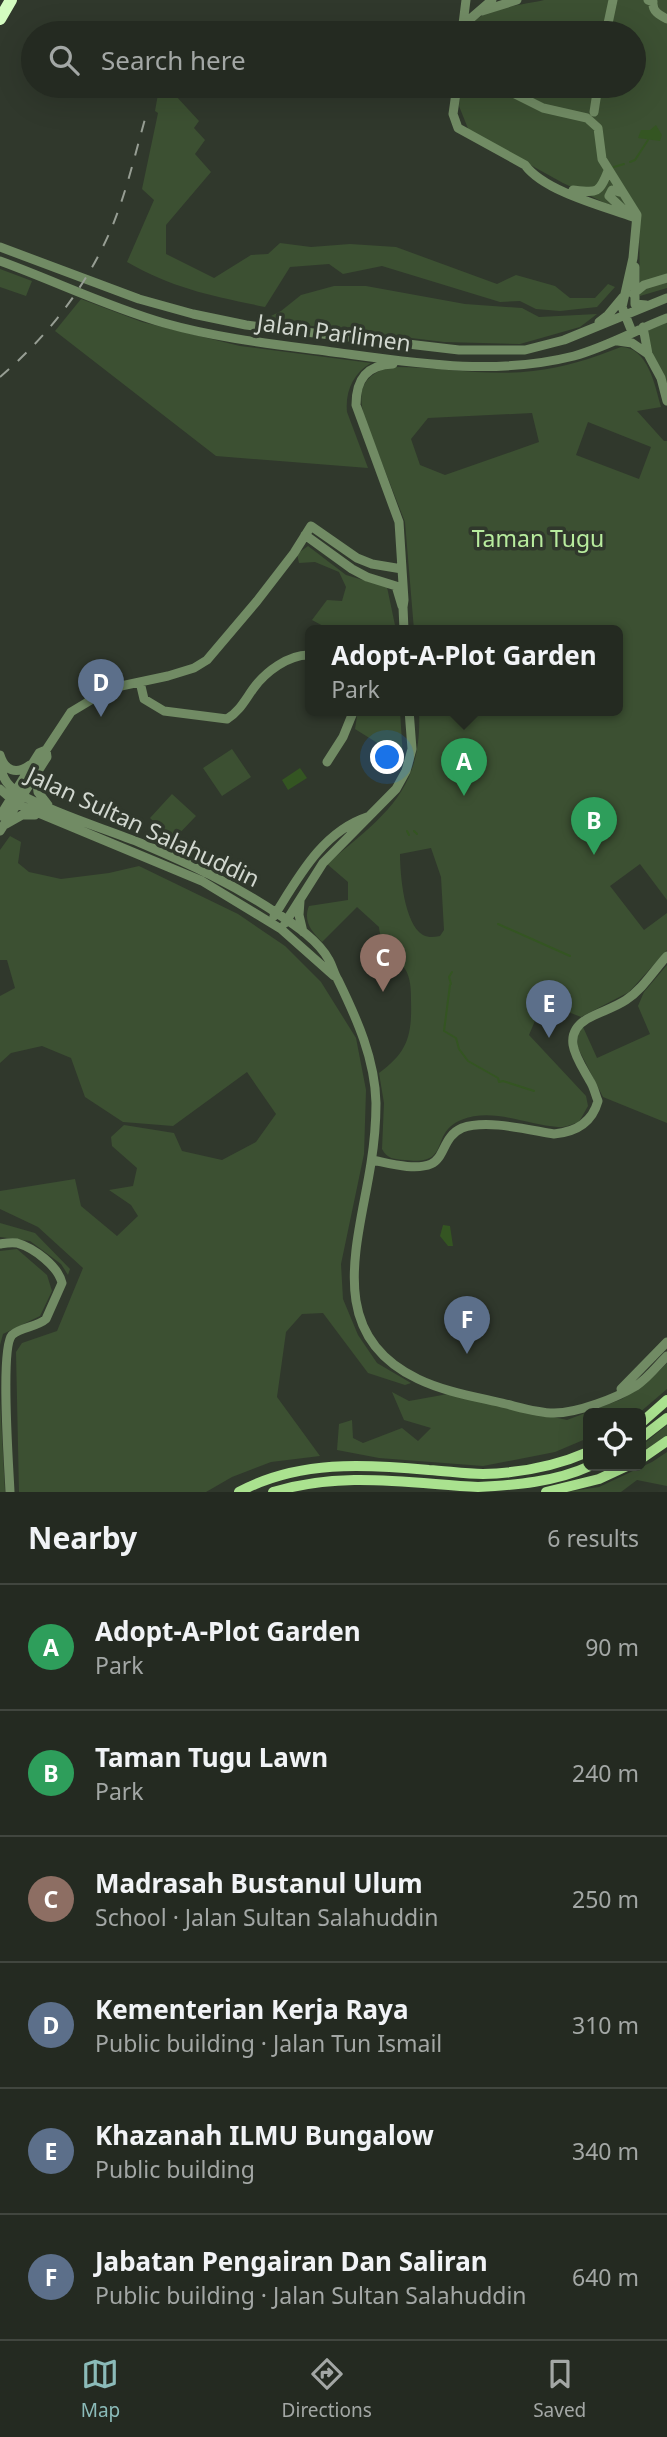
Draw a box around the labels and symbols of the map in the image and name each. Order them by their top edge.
street label: Jalan Parlimen [253,305,413,359]
park label: Taman Tugu [472,522,604,554]
pin: D [78,659,124,717]
pin: A [441,738,487,796]
your location [370,740,404,774]
street label: Jalan Sultan Salahuddin [20,757,265,894]
pin: B [571,797,617,855]
pin: C [360,934,406,992]
pin: E [526,980,572,1038]
pin: F [444,1296,490,1354]

